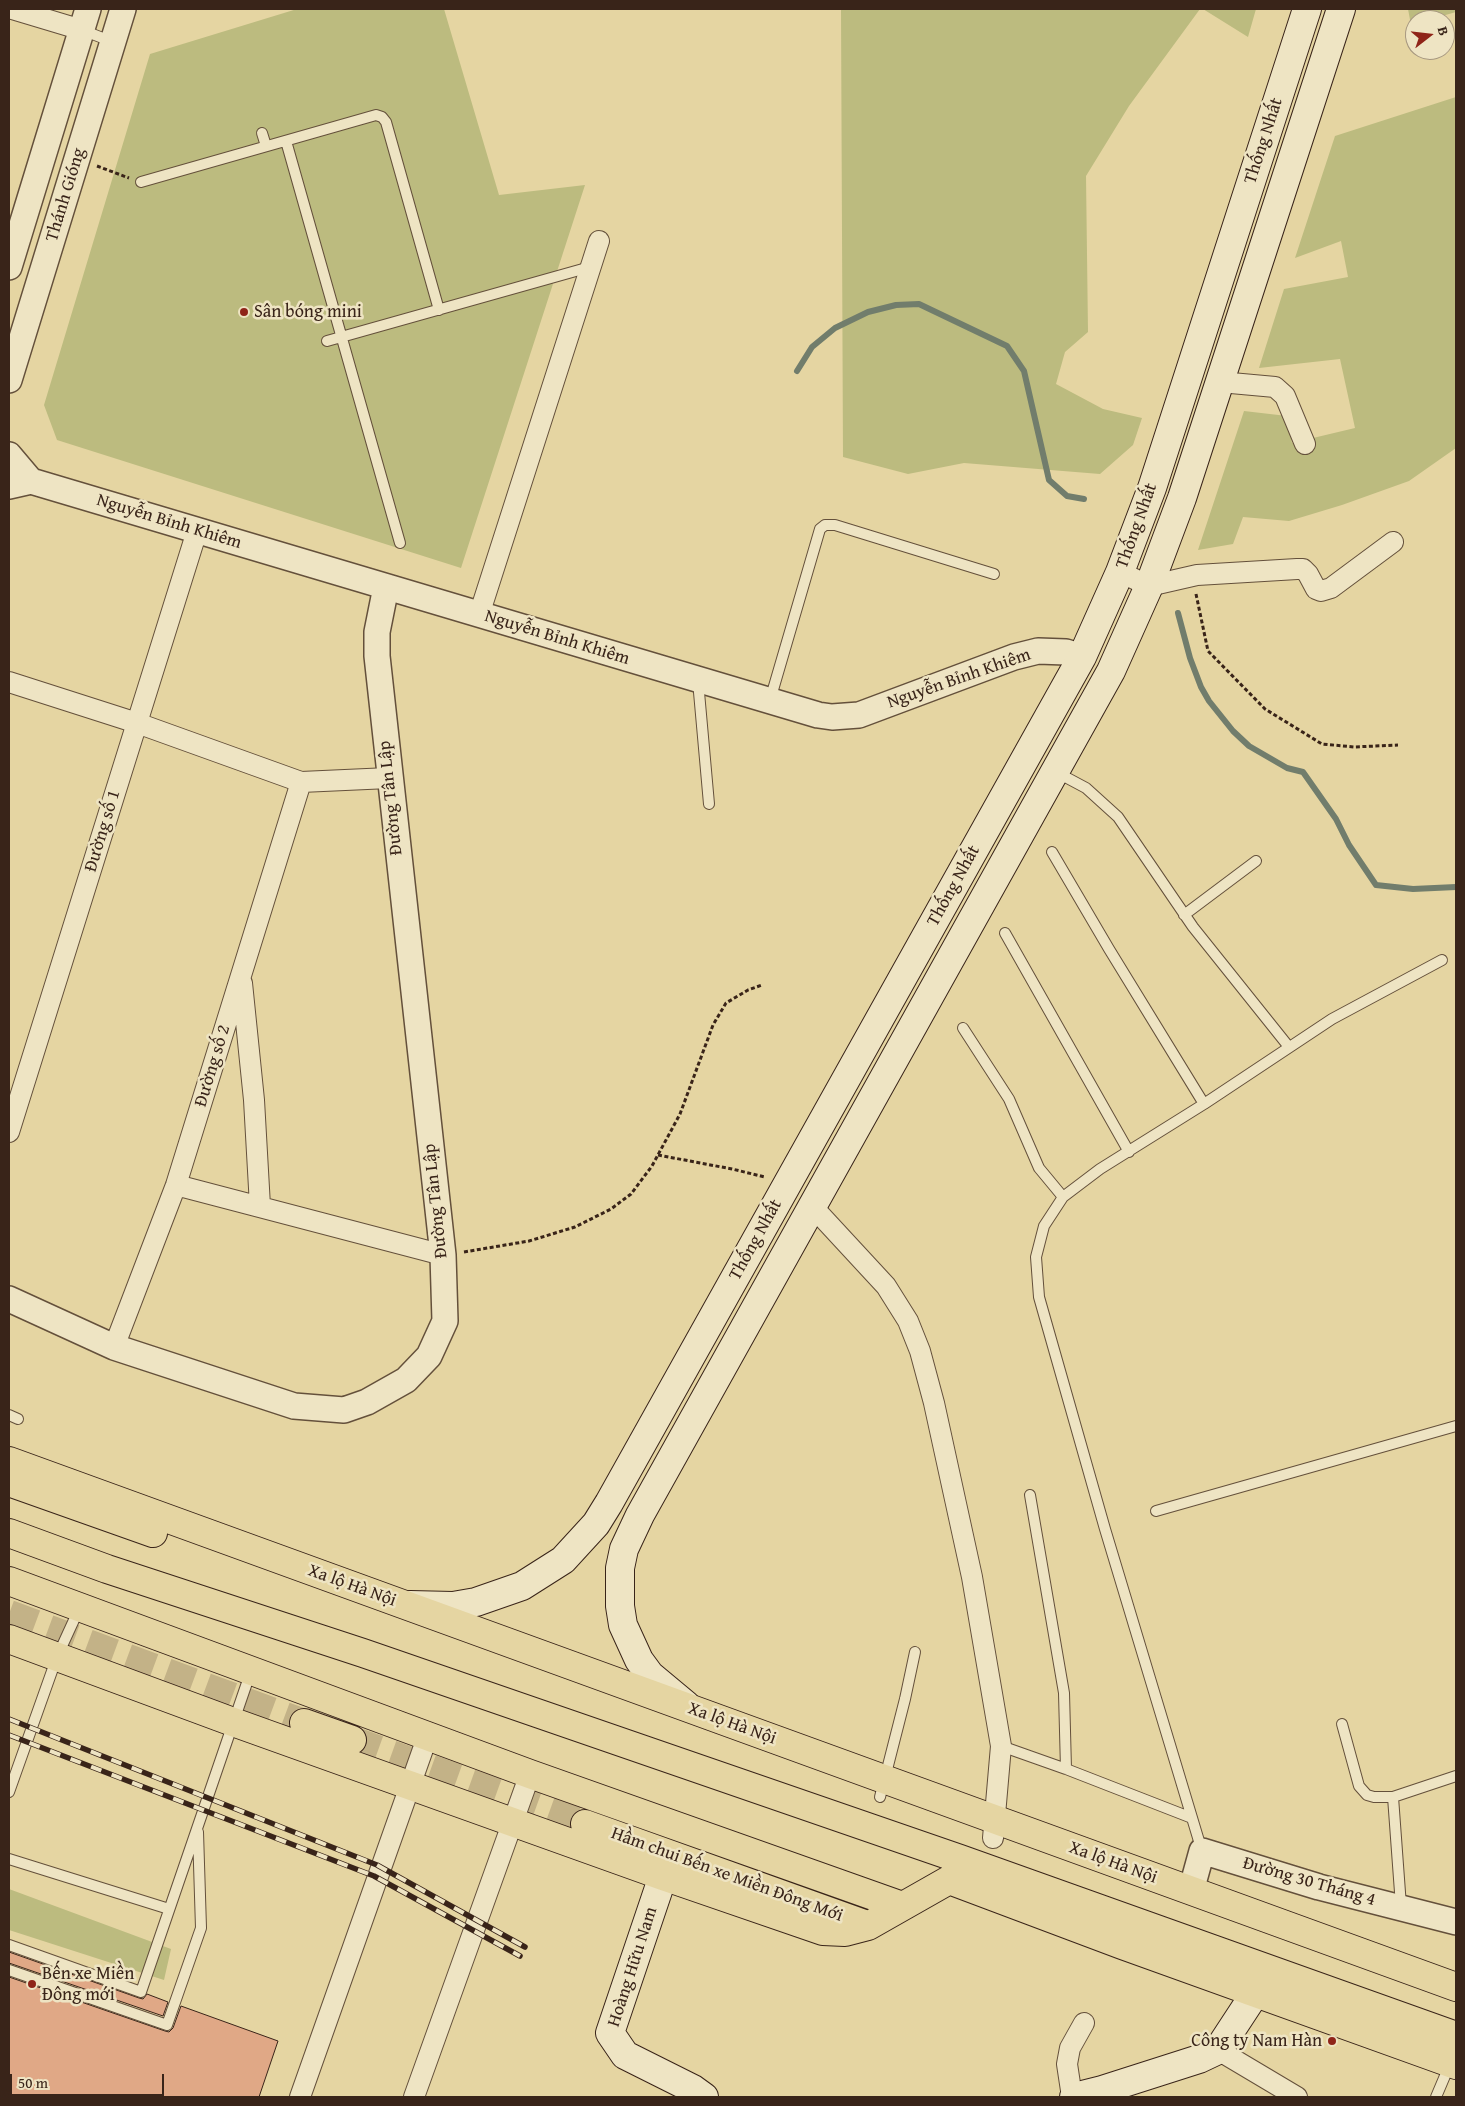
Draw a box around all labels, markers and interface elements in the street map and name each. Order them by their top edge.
north arrow [1405,10,1455,60]
text: B [1433,24,1454,38]
street label: Thống Nhất [1240,95,1288,187]
street label: Thánh Gióng [42,146,90,244]
place label: Sân bóng mini [254,301,362,323]
marker: Sân bóng mini [238,306,250,318]
street label: Thống Nhất [1112,480,1162,572]
street label: Nguyễn Bỉnh Khiêm [94,490,244,554]
street label: Nguyễn Bỉnh Khiêm [482,606,632,670]
street label: Nguyễn Bỉnh Khiêm [884,644,1034,714]
street label: Đường Tân Lập [374,740,408,856]
street label: Đường số 1 [80,788,126,874]
street label: Thống Nhất [923,842,985,930]
street label: Đường số 2 [190,1023,236,1109]
street label: Đường Tân Lập [419,1143,453,1259]
street label: Thống Nhất [725,1196,787,1284]
street label: Xa lộ Hà Nội [305,1560,399,1612]
street label: Xa lộ Hà Nội [685,1698,779,1750]
street label: Hầm chui Bến xe Miền Đông Mới [608,1823,846,1927]
street label: Xa lộ Hà Nội [1066,1837,1160,1889]
street label: Đường 30 Tháng 4 [1240,1853,1378,1911]
street label: Hoàng Hữu Nam [603,1904,663,2030]
place label: Bến xe Miền Đông mới [42,1963,134,2006]
marker: Bến xe Miền Đông mới [26,1978,38,1990]
place label: Công ty Nam Hàn [1191,2030,1322,2052]
marker: Công ty Nam Hàn [1326,2035,1338,2047]
scale bar [12,2064,166,2096]
text: 50 m [18,2072,48,2093]

